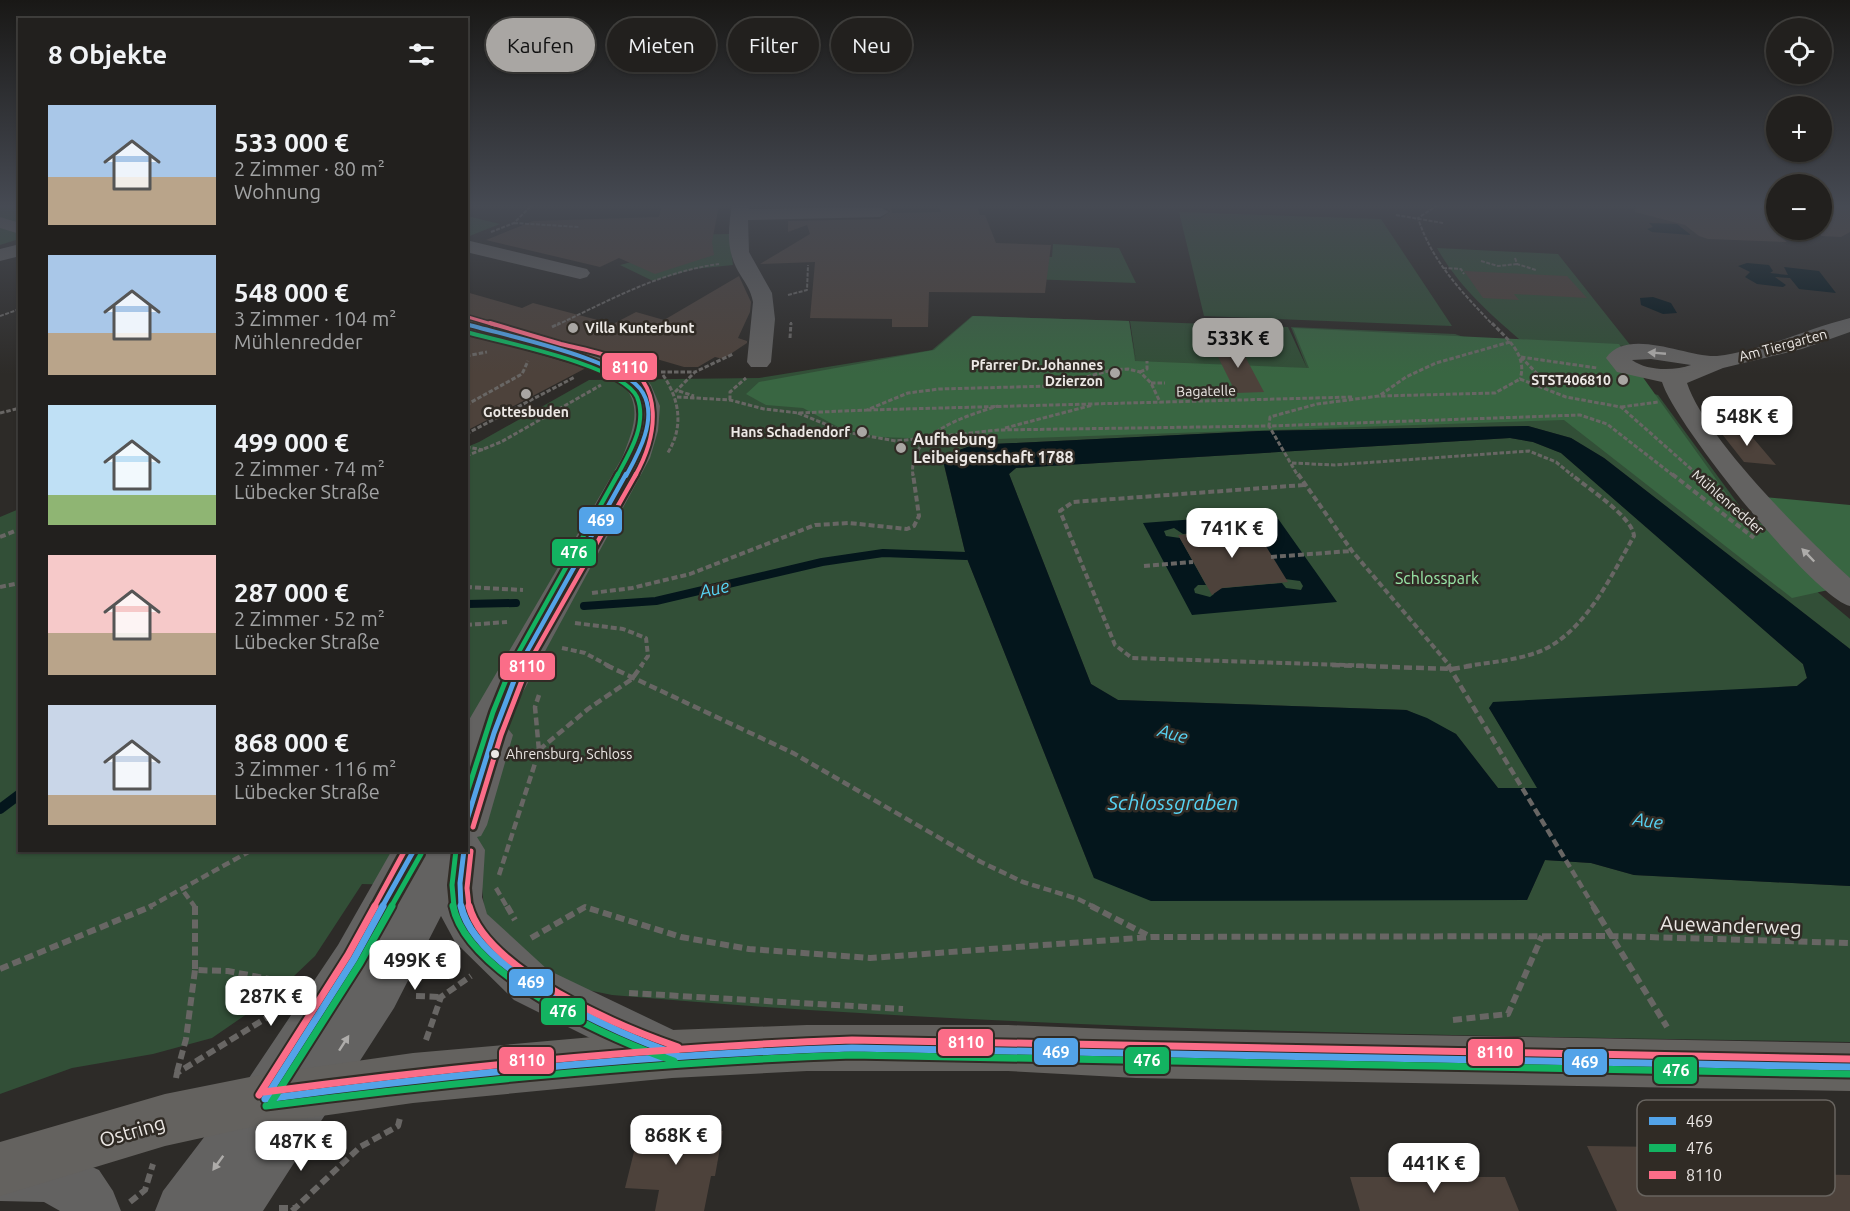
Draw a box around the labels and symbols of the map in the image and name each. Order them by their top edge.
pin: 533K € [1189,318,1287,369]
place label: Villa Kunterbunt [585,320,694,336]
marker: Villa Kunterbunt [566,321,580,335]
street label: Am Tiergarten [1737,326,1829,364]
one-way arrow [1648,348,1667,358]
line badge: 8110 [601,352,658,381]
place label: Pfarrer Dr.Johannes Dzierzon [971,357,1103,389]
text: 8110 [612,358,648,376]
marker: Pfarrer Dr.Johannes Dzierzon [1108,366,1122,380]
place label: STST406810 [1531,372,1611,388]
marker: STST406810 [1616,373,1630,387]
street label: Bagatelle [1176,382,1236,400]
marker: Gottesbuden [519,387,533,401]
pin: 548K € [1698,396,1796,447]
place label: Gottesbuden [483,404,569,420]
place label: Hans Schadendorf [731,424,850,440]
marker: Hans Schadendorf [855,425,869,439]
place label: Aufhebung Leibeigenschaft 1788 [913,430,1074,466]
marker: Aufhebung Leibeigenschaft 1788 [894,441,908,455]
street label: Mühlenredder [1689,466,1768,538]
line badge: 469 [578,506,623,535]
pin: 741K € [1183,508,1281,559]
text: 469 [587,511,615,529]
line badge: 476 [551,538,597,567]
text: 476 [560,543,588,561]
one-way arrow [1801,548,1815,563]
park label: Schlosspark [1395,569,1479,587]
water label: Aue [696,575,731,601]
line badge: 8110 [499,652,556,681]
text: 8110 [509,657,545,675]
water label: Aue [1155,719,1190,747]
place label: Ahrensburg, Schloss [506,746,632,762]
marker: Ahrensburg, Schloss [489,748,501,760]
water label: Schlossgraben [1106,790,1239,814]
water label: Aue [1631,808,1664,832]
street label: Auewanderweg [1660,911,1802,939]
pin: 499K € [366,940,464,991]
line badge: 469 [508,968,554,997]
text: 469 [517,973,545,991]
pin: 287K € [222,976,320,1027]
line badge: 476 [540,997,586,1026]
text: 476 [549,1002,577,1020]
line badge: 8110 [937,1028,994,1057]
text: 8110 [948,1033,984,1051]
one-way arrow [338,1036,350,1052]
line badge: 469 [1033,1037,1079,1066]
line badge: 8110 [1467,1038,1524,1067]
text: 469 [1042,1043,1070,1061]
text: 8110 [1477,1043,1513,1061]
line badge: 8110 [498,1046,555,1075]
line badge: 476 [1124,1046,1170,1075]
line badge: 469 [1563,1048,1608,1076]
text: 8110 [509,1051,545,1069]
text: 476 [1133,1051,1161,1069]
text: 469 [1571,1053,1599,1071]
line badge: 476 [1653,1056,1698,1085]
text: 476 [1662,1061,1690,1079]
legend [1637,1100,1835,1196]
street label: Ostring [96,1111,168,1151]
text: 469 [1686,1112,1713,1130]
pin: 868K € [627,1115,725,1166]
pin: 487K € [252,1121,350,1172]
text: 476 [1686,1139,1713,1157]
pin: 441K € [1385,1143,1483,1194]
one-way arrow [212,1155,224,1171]
text: 8110 [1686,1166,1722,1184]

